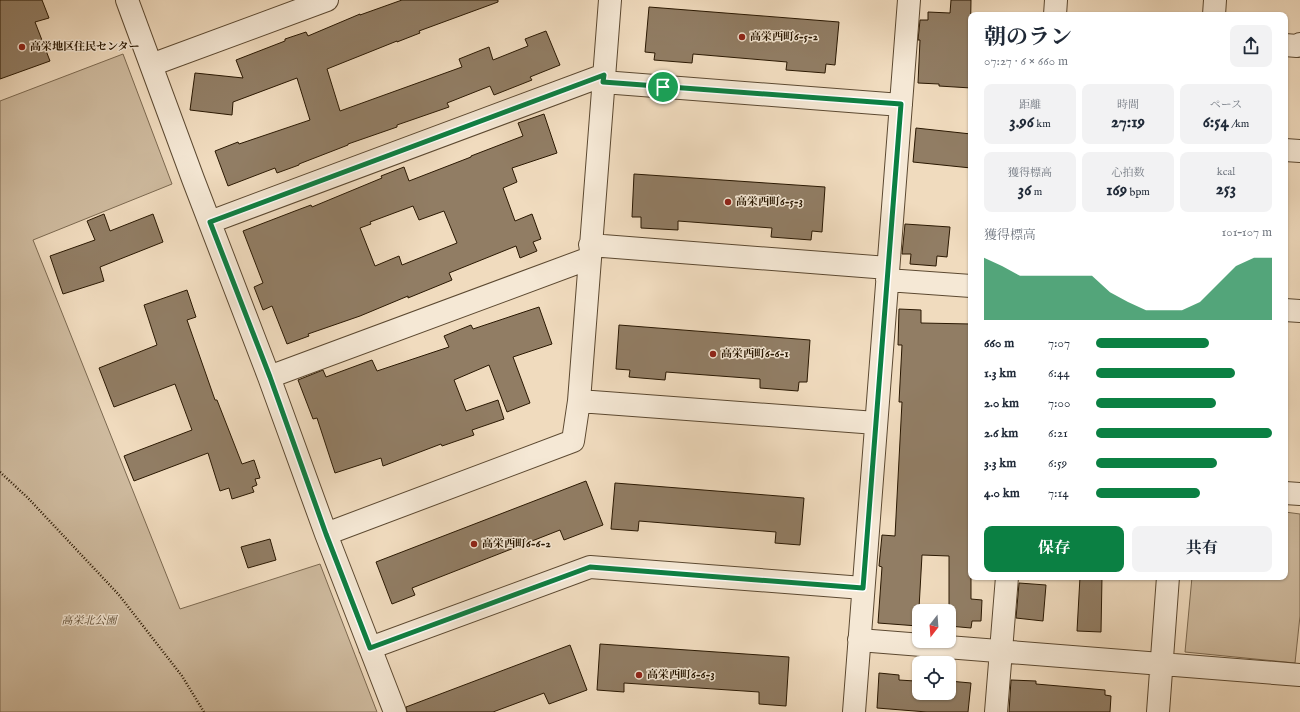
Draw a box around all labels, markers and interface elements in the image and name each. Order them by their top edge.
text: 朝のラン [984,24,1072,52]
button: share [1230,25,1272,67]
place label: 高栄西町6-5-2 [750,30,819,44]
marker: 高栄西町6-5-2 [737,32,747,42]
place label: 高栄地区住民センター [30,40,140,54]
marker: 高栄地区住民センター [17,42,27,52]
text: 07:27 · 6 × 660 m [984,53,1068,70]
pin [646,70,680,104]
icon: arrive [652,76,674,98]
text: 距離 [1019,98,1041,112]
text: 時間 [1117,98,1139,112]
text: ペース [1210,98,1242,112]
text: 3.96 [1009,112,1034,133]
text: 27:19 [1111,112,1145,133]
text: 6:54 [1203,112,1229,133]
text: km [1034,117,1051,131]
text: /km [1229,117,1249,131]
text: kcal [1217,165,1235,179]
text: 獲得標高 [1008,166,1052,180]
text: 心拍数 [1112,166,1145,180]
text: 253 [1216,179,1236,200]
text: 36 [1018,180,1031,201]
text: 169 [1106,180,1127,201]
text: m [1031,185,1042,199]
text: bpm [1127,185,1150,199]
place label: 高栄西町6-5-3 [736,195,803,209]
marker: 高栄西町6-5-3 [723,197,733,207]
text: 101–107 m [1222,224,1272,241]
text: 獲得標高 [984,227,1036,244]
text: 660 m [984,335,1014,352]
text: 7:07 [1048,335,1070,352]
place label: 高栄西町6-6-1 [721,347,789,361]
marker: 高栄西町6-6-1 [708,349,718,359]
text: 1.3 km [984,365,1016,382]
text: 6:44 [1048,365,1070,382]
text: 2.0 km [984,395,1019,412]
text: 7:00 [1048,395,1070,412]
text: 2.6 km [984,425,1018,442]
text: 6:21 [1048,425,1068,442]
text: 3.3 km [984,455,1016,472]
text: 6:59 [1048,455,1067,472]
text: 4.0 km [984,485,1020,502]
text: 7:14 [1048,485,1069,502]
button: 保存 [984,526,1124,572]
button: 共有 [1132,526,1272,572]
place label: 高栄西町6-6-2 [482,537,551,551]
marker: 高栄西町6-6-2 [469,539,479,549]
north arrow [912,604,956,648]
map controls [912,604,956,700]
park label: 高栄北公園 [62,614,118,628]
button: locate [912,656,956,700]
place label: 高栄西町6-6-3 [647,668,715,682]
marker: 高栄西町6-6-3 [634,670,644,680]

